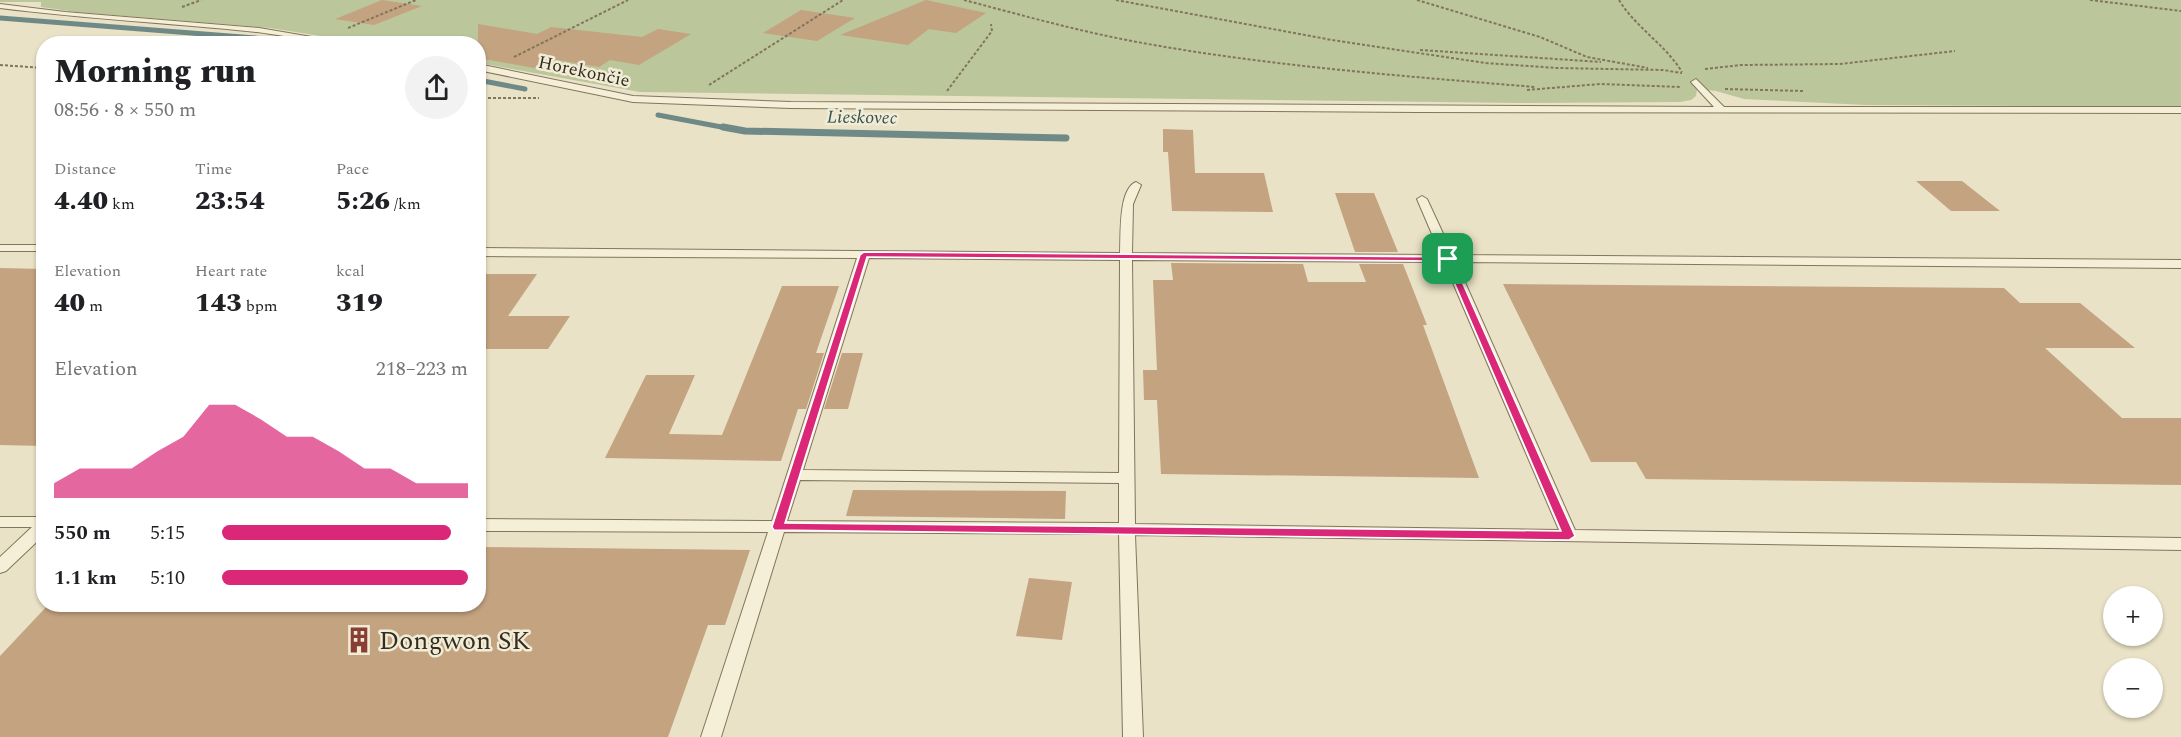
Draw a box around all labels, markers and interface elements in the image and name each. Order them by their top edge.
text: Morning run [54,47,256,97]
street label: Horekončie [536,49,632,94]
button: share [405,56,468,119]
text: 08:56 · 8 × 550 m [54,95,196,125]
water label: Lieskovec [827,103,898,132]
text: Distance [54,157,116,181]
text: Time [195,157,232,181]
text: Pace [336,157,369,181]
text: 4.40 [54,181,108,221]
text: 23:54 [195,181,265,221]
text: 5:26 [336,181,390,221]
text: km [108,192,135,216]
text: /km [390,192,421,216]
pin [1422,233,1473,284]
icon: arrive [1431,242,1464,275]
text: Elevation [54,259,121,283]
text: Heart rate [195,259,267,283]
text: kcal [336,259,365,283]
text: 40 [54,283,85,323]
text: 143 [195,283,242,323]
text: 319 [336,283,383,323]
text: m [85,294,103,318]
text: bpm [242,294,278,318]
text: Elevation [54,354,138,384]
text: 218–223 m [376,354,468,384]
text: 550 m [54,518,111,548]
text: 5:15 [150,518,185,548]
text: 1.1 km [54,563,117,593]
text: 5:10 [150,563,185,593]
map controls [2103,586,2163,718]
button: + [2103,586,2163,646]
place label: Dongwon SK [379,621,530,661]
building icon: Dongwon SK [344,625,374,655]
button: − [2103,658,2163,718]

